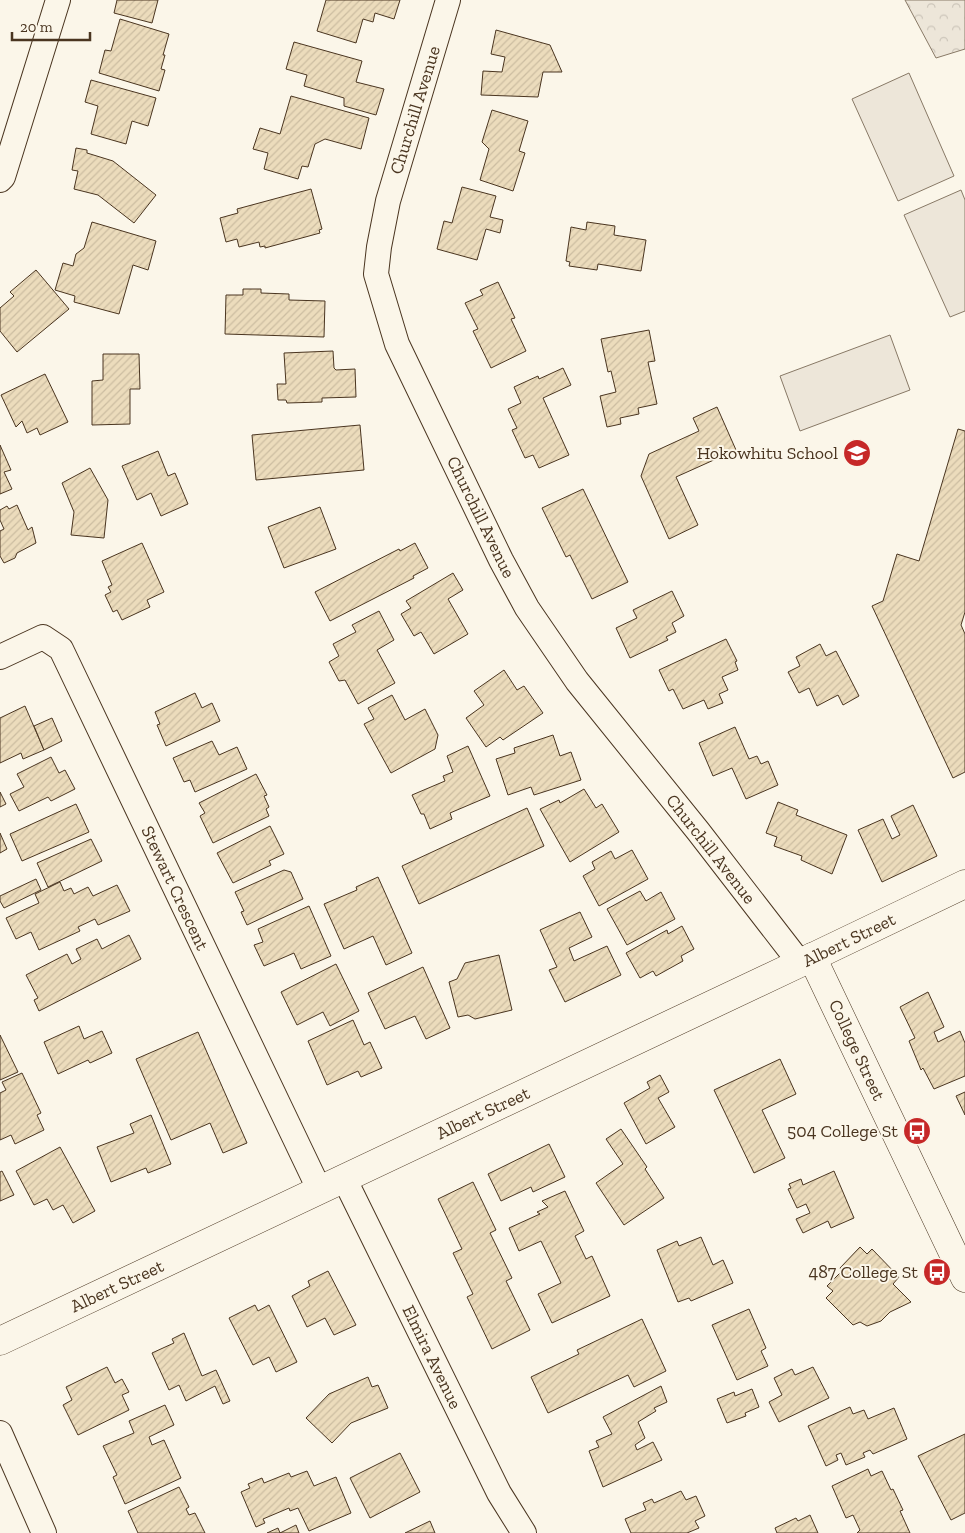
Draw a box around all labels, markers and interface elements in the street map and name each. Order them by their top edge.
scale bar [12,10,90,42]
text: 20 m [20,18,53,36]
street label: Churchill Avenue [385,43,445,177]
school or university icon: Hokowhitu School [842,438,872,468]
place label: Hokowhitu School [697,442,838,464]
street label: Churchill Avenue [442,452,520,582]
street label: Churchill Avenue [661,790,761,908]
street label: Stewart Crescent [137,822,214,954]
street label: Albert Street [799,908,899,972]
street label: College Street [824,996,890,1104]
street label: Albert Street [433,1082,533,1144]
bus stop icon: 504 College St [902,1116,932,1146]
place label: 504 College St [787,1120,898,1142]
street label: Albert Street [67,1255,167,1317]
bus stop icon: 487 College St [922,1257,952,1287]
place label: 487 College St [808,1261,918,1283]
street label: Elmira Avenue [397,1301,467,1413]

